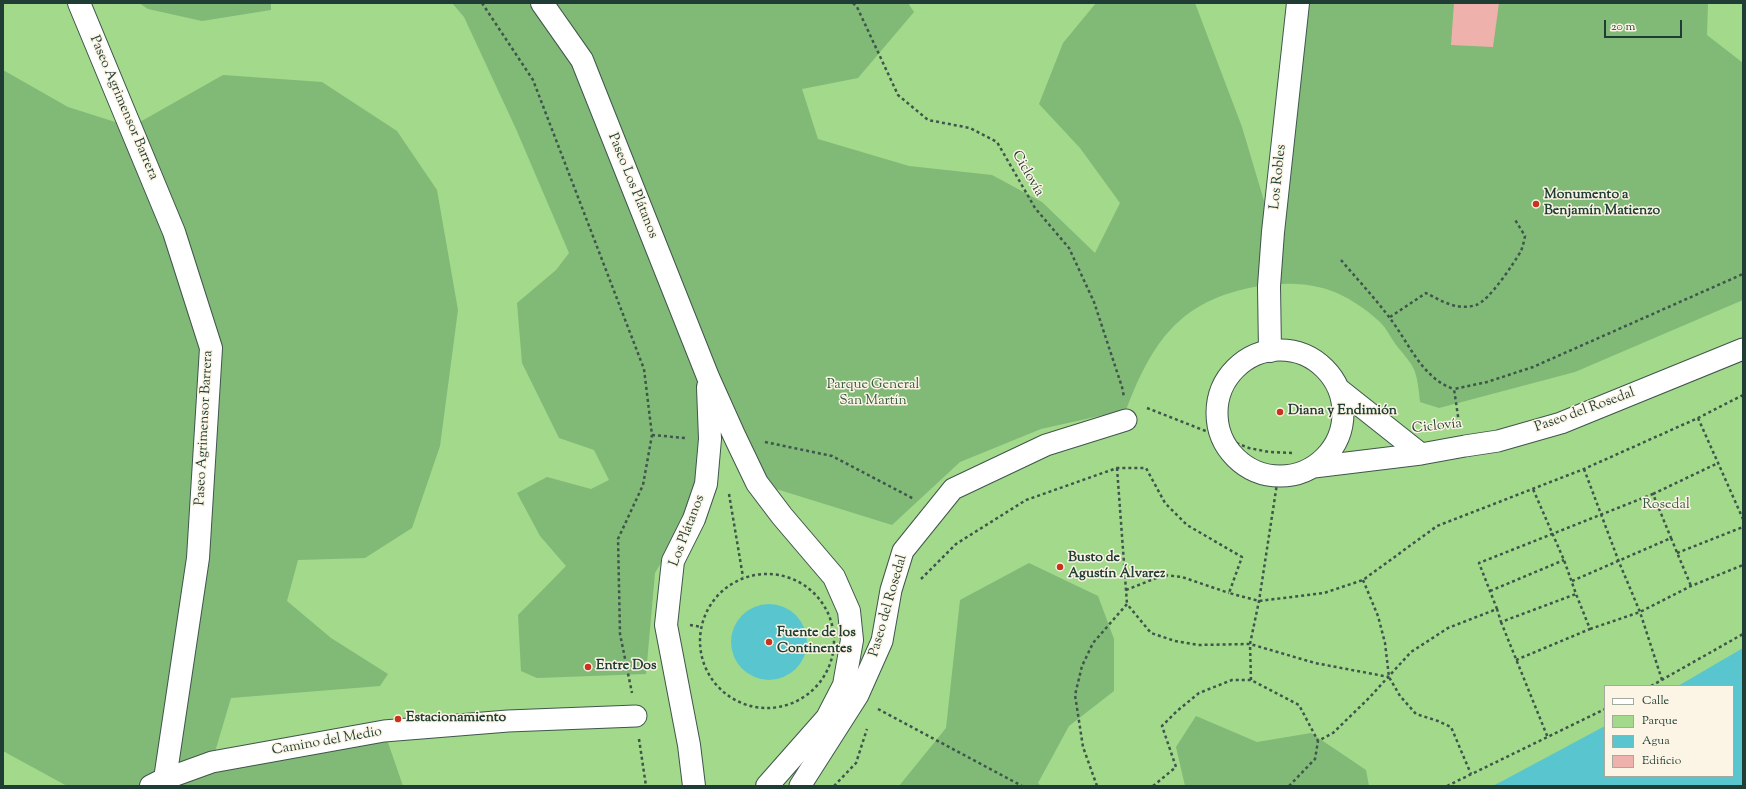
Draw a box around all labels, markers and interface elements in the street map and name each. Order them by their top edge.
scale bar [1606,12,1684,38]
text: 20 m [1611,18,1635,36]
street label: Paseo Agrimensor Barrera [85,33,161,183]
street label: Paseo Los Plátanos [603,131,661,241]
street label: Los Robles [1267,144,1291,210]
street label: Ciclovía [1007,148,1047,200]
place label: Monumento a Benjamín Matienzo [1544,188,1660,220]
marker: Monumento a Benjamín Matienzo [1531,199,1541,209]
street label: Paseo Agrimensor Barrera [193,350,217,506]
park label: Parque General San Martín [827,378,919,410]
street label: Paseo del Rosedal [1533,385,1637,437]
place label: Diana y Endimión [1288,404,1397,420]
marker: Diana y Endimión [1275,407,1285,417]
street label: Ciclovía [1411,416,1463,438]
street label: Los Plátanos [667,493,709,569]
park label: Rosedal [1642,498,1690,514]
place label: Busto de Agustín Álvarez [1068,551,1165,584]
street label: Paseo del Rosedal [866,553,912,659]
marker: Busto de Agustín Álvarez [1055,562,1065,572]
place label: Fuente de los Continentes [777,626,856,658]
marker: Fuente de los Continentes [764,637,774,647]
place label: Entre Dos [596,659,656,675]
marker: Entre Dos [583,662,593,672]
legend [1604,685,1734,777]
text: Calle [1642,692,1669,710]
place label: Estacionamiento [406,711,506,727]
text: Parque [1642,712,1678,730]
marker: Estacionamiento [393,714,403,724]
street label: Camino del Medio [271,724,383,760]
text: Agua [1642,732,1670,750]
text: Edificio [1642,752,1681,770]

